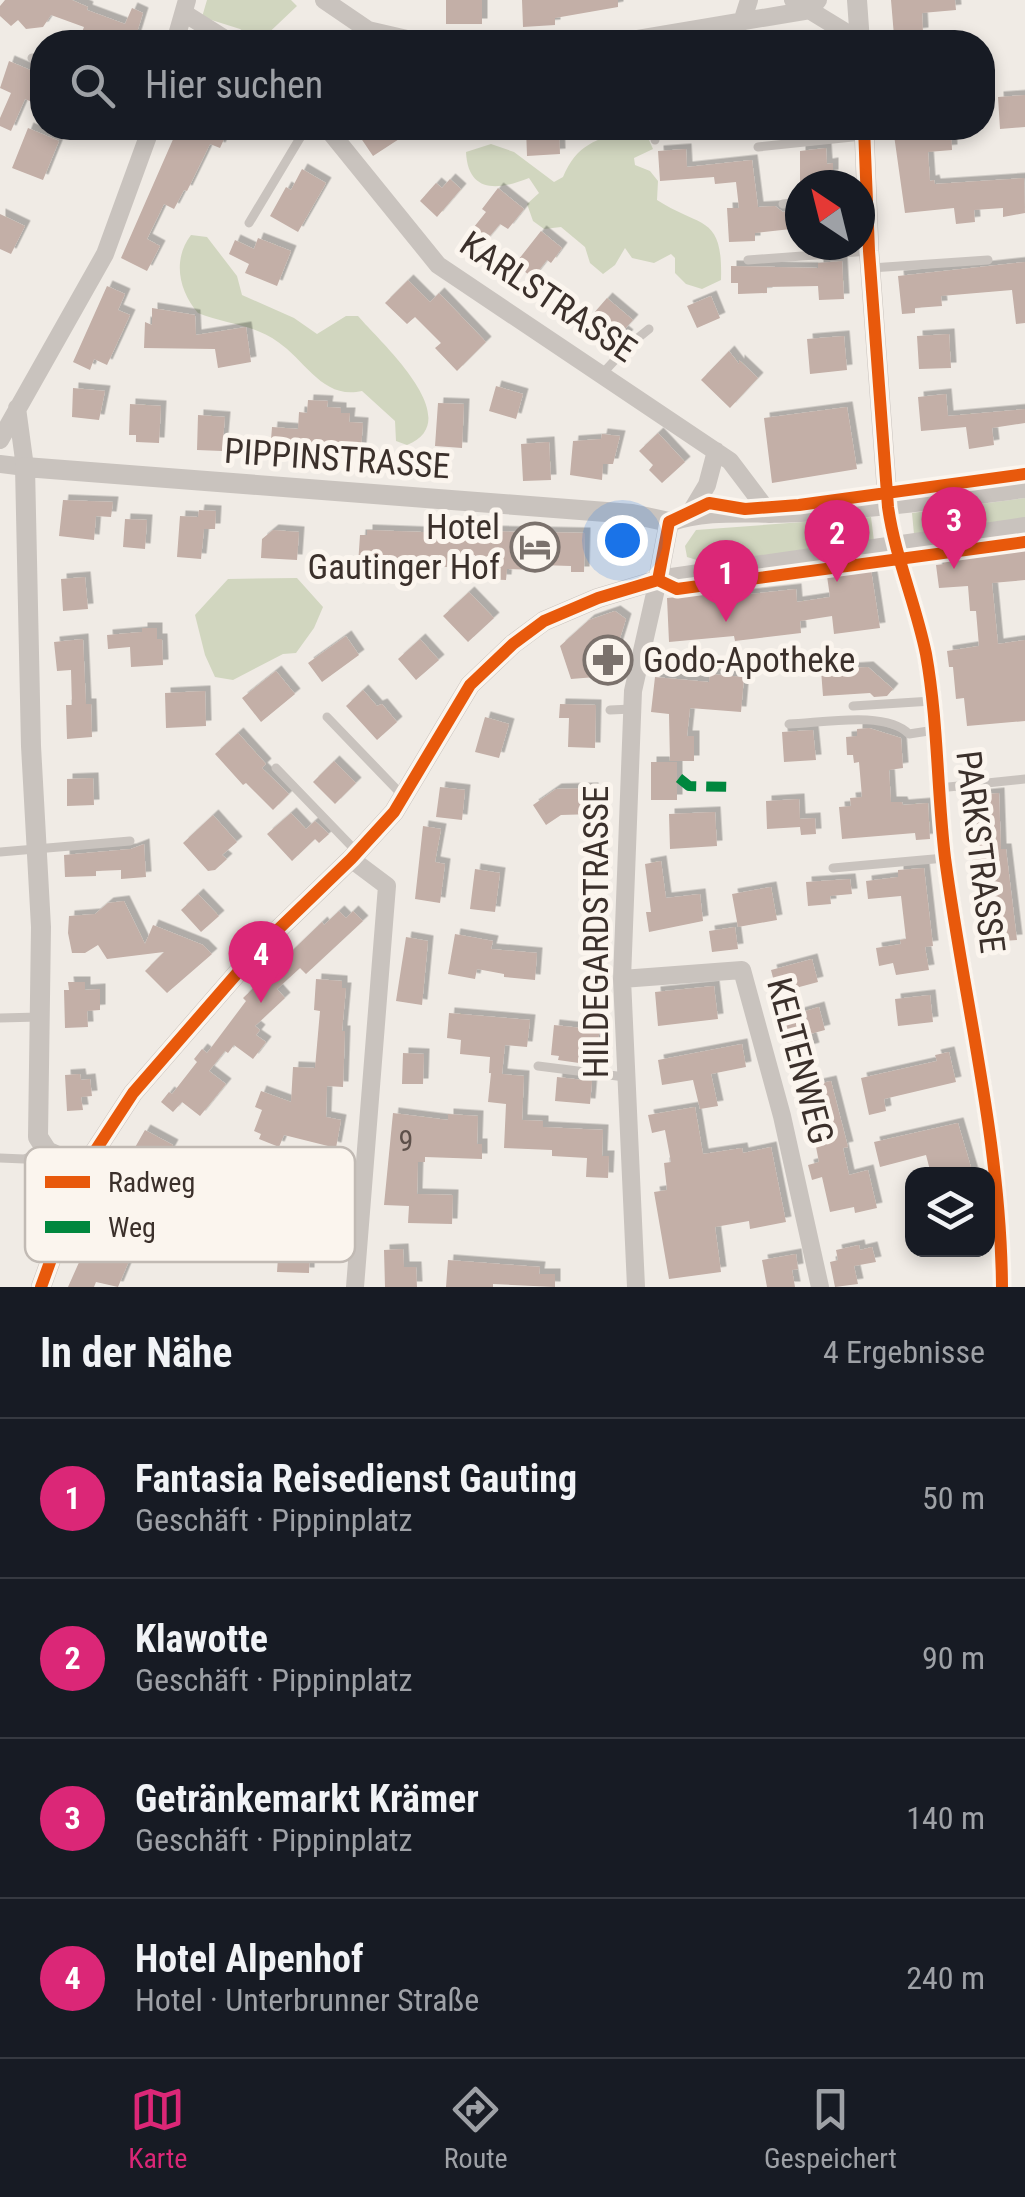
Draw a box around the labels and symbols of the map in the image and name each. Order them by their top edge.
north arrow [785,170,875,260]
street label: KARLSTRASSE [452,223,644,371]
street label: PIPPINSTRASSE [223,431,451,487]
pin: 3 [922,486,986,569]
pin: 2 [804,500,870,582]
place label: Hotel Gautinger Hof [308,507,500,588]
your location [597,515,648,566]
hotel icon: Hotel Gautinger Hof [509,521,561,573]
pin: 1 [694,540,758,622]
pharmacy icon: Godo-Apotheke [582,634,634,686]
place label: Godo-Apotheke [643,640,855,681]
street label: PARKSTRASSE [947,748,1013,956]
street label: HILDEGARDSTRASSE [576,786,617,1078]
pin: 4 [228,920,294,1003]
street label: KELTENWEG [758,973,842,1149]
house number: 9 [399,1123,413,1158]
legend [25,1147,355,1262]
text: Radweg [108,1166,195,1199]
text: Weg [108,1211,156,1244]

